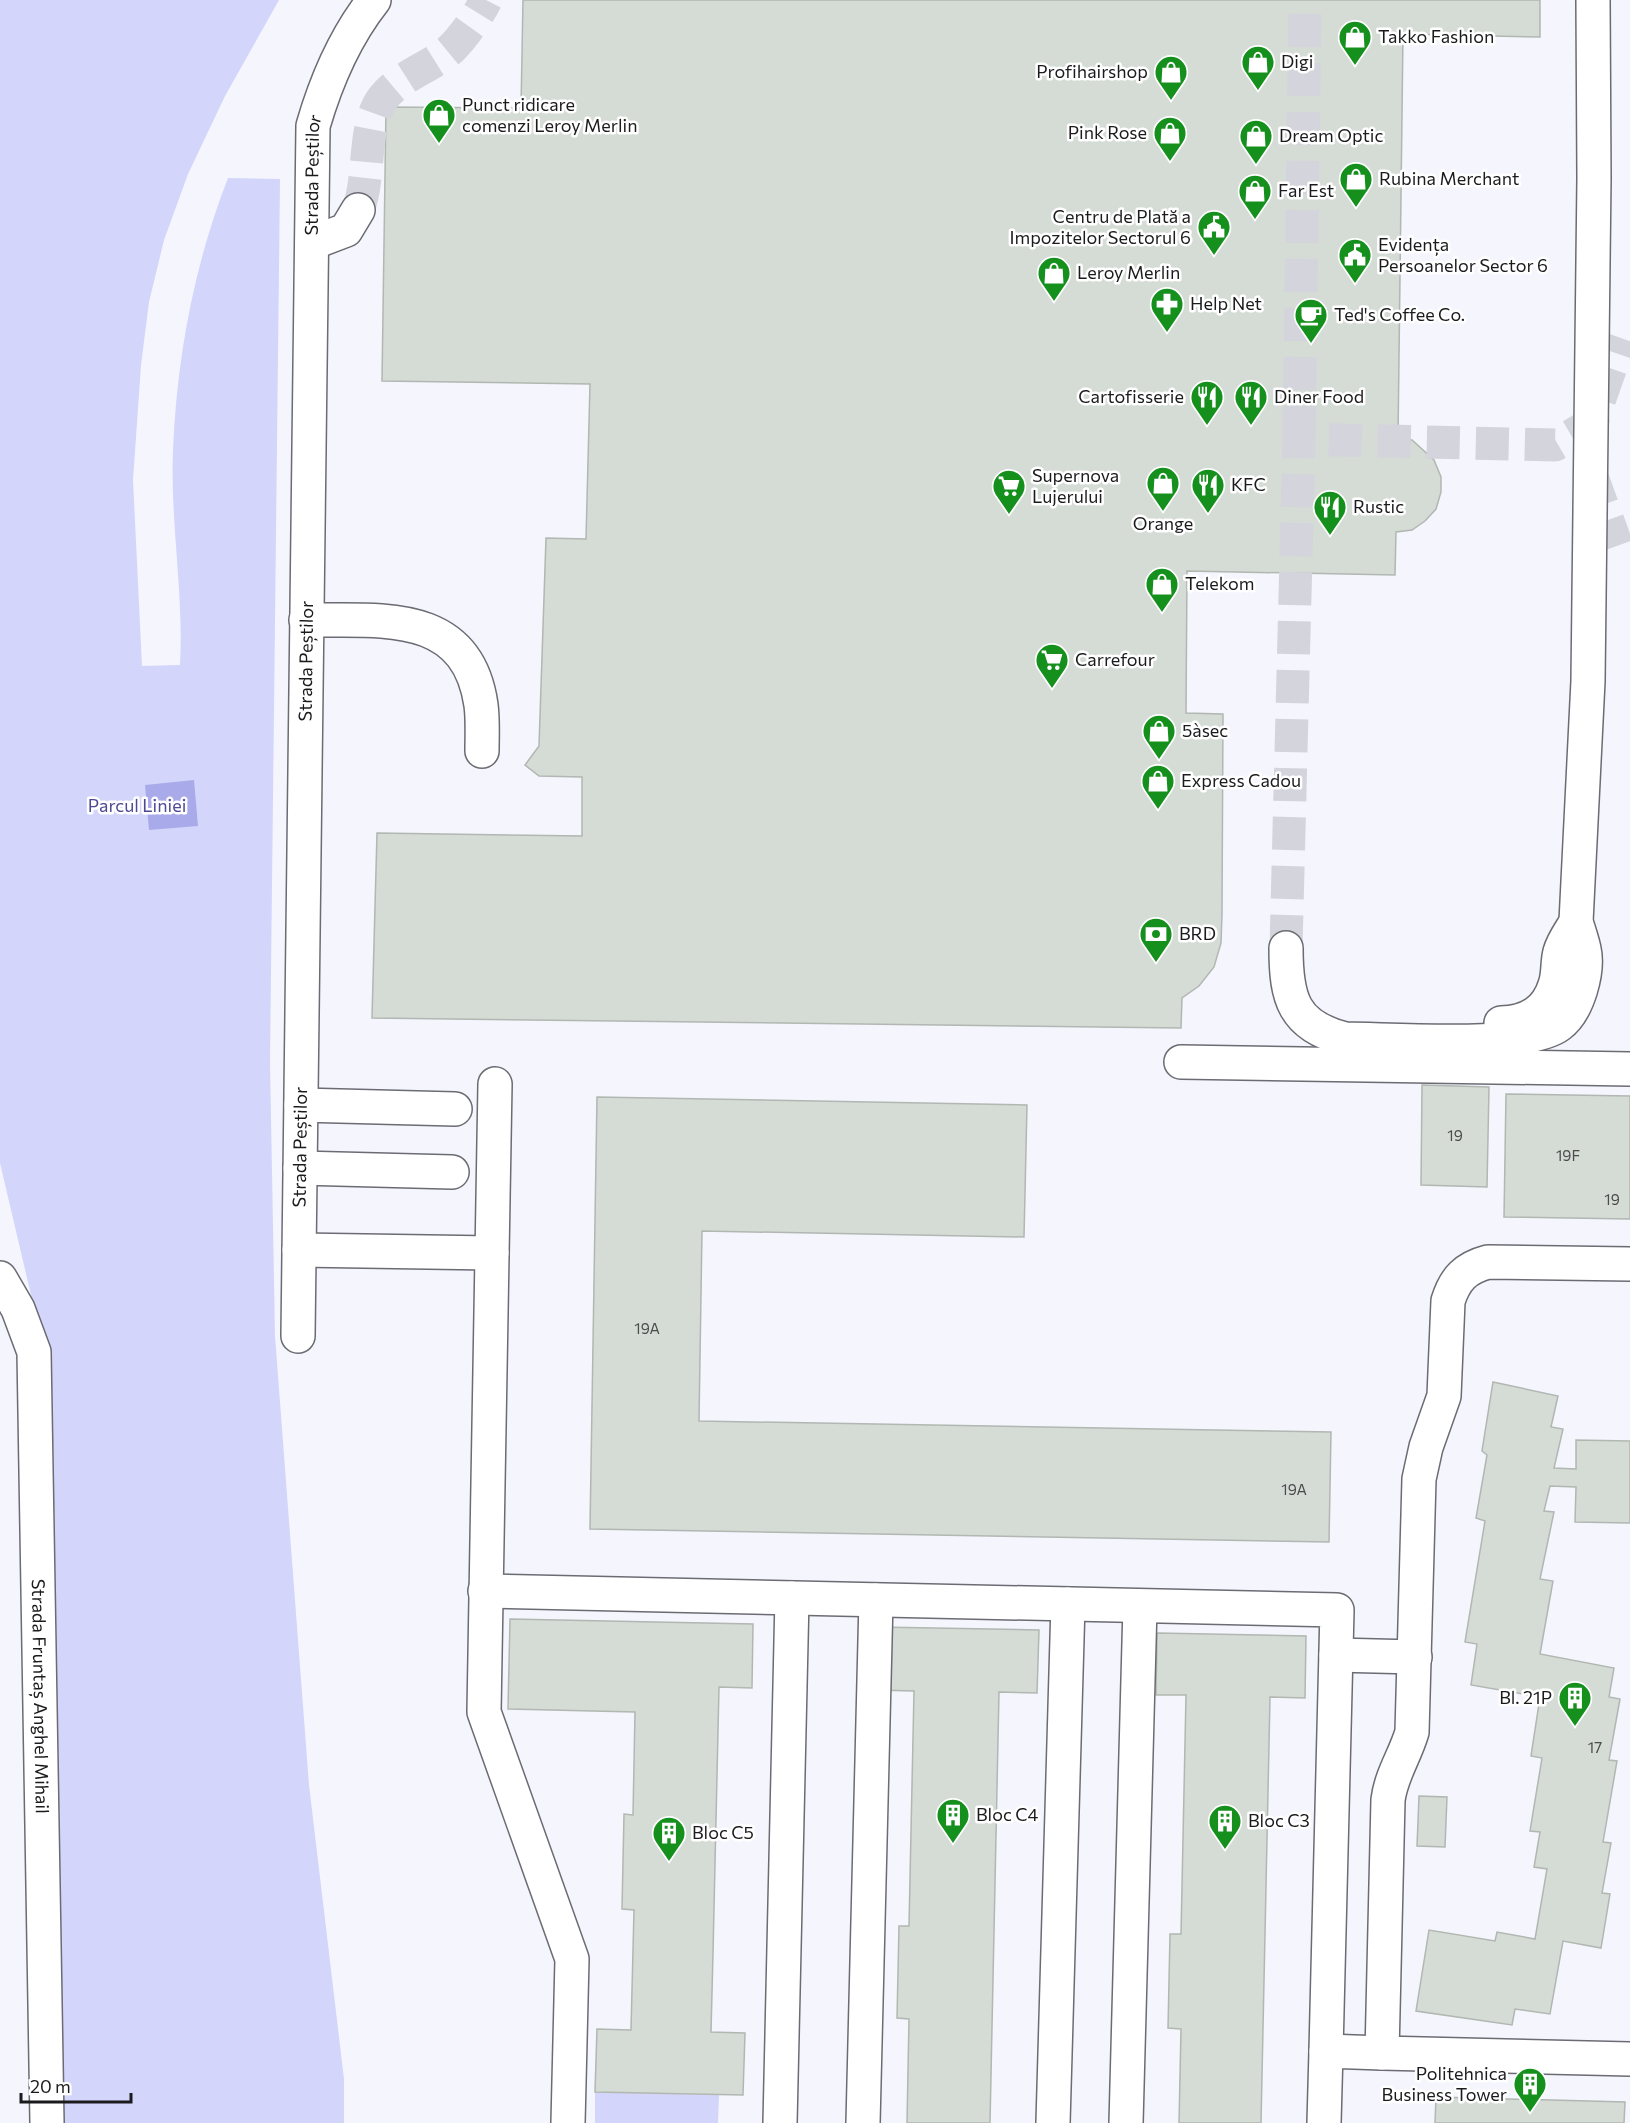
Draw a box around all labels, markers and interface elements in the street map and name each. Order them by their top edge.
shop icon: Takko Fashion [1337,19,1373,66]
place label: Takko Fashion [1378,25,1494,47]
shop icon: Digi [1240,44,1276,91]
place label: Digi [1281,50,1313,72]
shop icon: Profihairshop [1153,54,1189,101]
place label: Profihairshop [1036,60,1148,82]
place label: Punct ridicare comenzi Leroy Merlin [462,93,637,136]
shop icon: Punct ridicare comenzi Leroy Merlin [421,97,457,144]
street label: Strada Peștilor [300,112,326,236]
shop icon: Pink Rose [1152,115,1188,162]
shop icon: Dream Optic [1238,118,1274,165]
place label: Pink Rose [1068,121,1147,143]
place label: Dream Optic [1279,124,1383,146]
shop icon: Rubina Merchant [1338,161,1374,208]
place label: Rubina Merchant [1379,167,1519,189]
shop icon: Far Est [1237,173,1273,220]
place label: Far Est [1278,179,1334,201]
place label: Centru de Plată a Impozitelor Sectorul 6 [1009,205,1191,248]
public building icon: Centru de Plată a Impozitelor Sectorul 6 [1196,209,1232,256]
place label: Evidența Persoanelor Sector 6 [1378,233,1548,276]
public building icon: Evidența Persoanelor Sector 6 [1337,237,1373,284]
shop icon: Leroy Merlin [1036,255,1072,302]
place label: Leroy Merlin [1077,261,1180,283]
pharmacy icon: Help Net [1149,286,1185,333]
place label: Help Net [1190,292,1262,314]
cafe icon: Ted's Coffee Co. [1293,297,1329,344]
place label: Ted's Coffee Co. [1334,303,1465,325]
restaurant icon: Cartofisserie [1189,379,1225,426]
restaurant icon: Diner Food [1233,379,1269,426]
place label: Cartofisserie [1078,385,1184,407]
place label: Diner Food [1274,385,1364,407]
place label: Supernova Lujerului [1032,464,1119,507]
shop icon: Orange [1145,465,1181,512]
restaurant icon: KFC [1190,467,1226,514]
supermarket icon: Supernova Lujerului [991,468,1027,515]
place label: KFC [1231,473,1266,495]
restaurant icon: Rustic [1312,489,1348,536]
place label: Rustic [1353,495,1404,517]
place label: Orange [1133,512,1193,534]
shop icon: Telekom [1144,566,1180,613]
place label: Telekom [1185,572,1255,594]
street label: Strada Peștilor [294,601,318,722]
supermarket icon: Carrefour [1034,642,1070,689]
place label: Carrefour [1075,648,1155,670]
shop icon: 5àsec [1141,713,1177,760]
place label: 5àsec [1182,719,1228,741]
shop icon: Express Cadou [1140,763,1176,810]
place label: Express Cadou [1181,769,1301,791]
park label: Parcul Liniei [88,794,186,816]
bank icon: BRD [1138,916,1174,963]
place label: BRD [1179,922,1216,944]
street label: Strada Peștilor [288,1087,312,1207]
house number: 19 [1447,1126,1463,1144]
house number: 19F [1556,1146,1580,1164]
house number: 19 [1604,1190,1620,1208]
house number: 19A [634,1319,660,1337]
house number: 19A [1281,1480,1307,1498]
street label: Strada Fruntaș Anghel Mihail [28,1579,54,1814]
building icon: Bl. 21P [1557,1680,1593,1727]
place label: Bl. 21P [1499,1686,1552,1708]
house number: 17 [1588,1738,1602,1756]
building icon: Bloc C4 [935,1797,971,1844]
place label: Bloc C4 [976,1803,1039,1825]
building icon: Bloc C3 [1207,1803,1243,1850]
place label: Bloc C3 [1248,1809,1310,1831]
building icon: Bloc C5 [651,1815,687,1862]
place label: Bloc C5 [692,1821,754,1843]
place label: Politehnica Business Tower [1382,2062,1507,2105]
scale bar [21,2066,130,2104]
building icon: Politehnica Business Tower [1512,2066,1548,2113]
text: 20 m [30,2075,71,2097]

